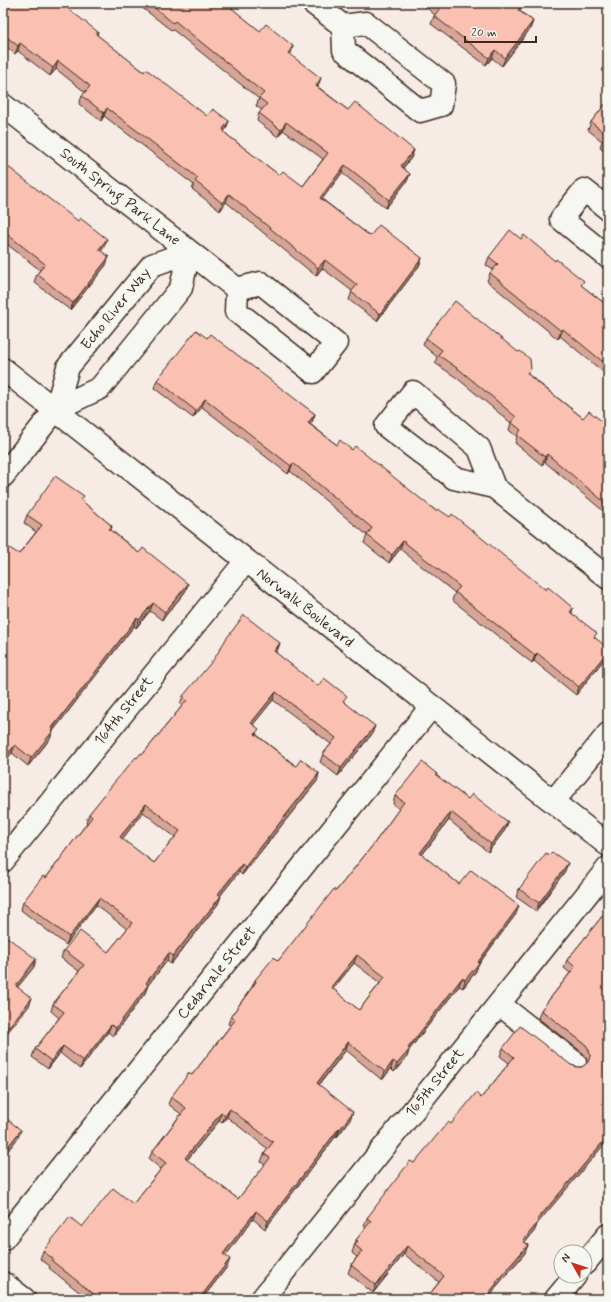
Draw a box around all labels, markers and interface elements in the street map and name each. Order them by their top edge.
scale bar [465,18,536,44]
text: 20 m [471,25,497,41]
street label: South Spring Park Lane [55,144,185,251]
street label: Echo River Way [77,263,156,354]
street label: Norwalk Boulevard [252,564,358,652]
street label: 164th Street [90,672,158,750]
street label: Cedarvale Street [173,922,261,1024]
street label: 165th Street [401,1044,469,1122]
north arrow [553,1244,593,1284]
text: N [558,1251,574,1266]

